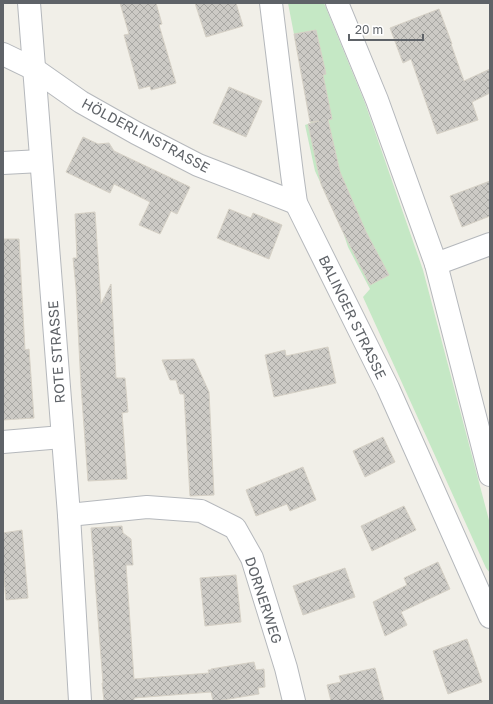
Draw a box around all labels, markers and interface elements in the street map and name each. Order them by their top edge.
scale bar [349,16,423,42]
text: 20 m [355,22,383,37]
street label: HÖLDERLINSTRASSE [79,94,213,176]
street label: BALINGER STRASSE [316,252,390,382]
street label: ROTE STRASSE [44,300,68,404]
street label: DORNERWEG [242,554,286,646]

